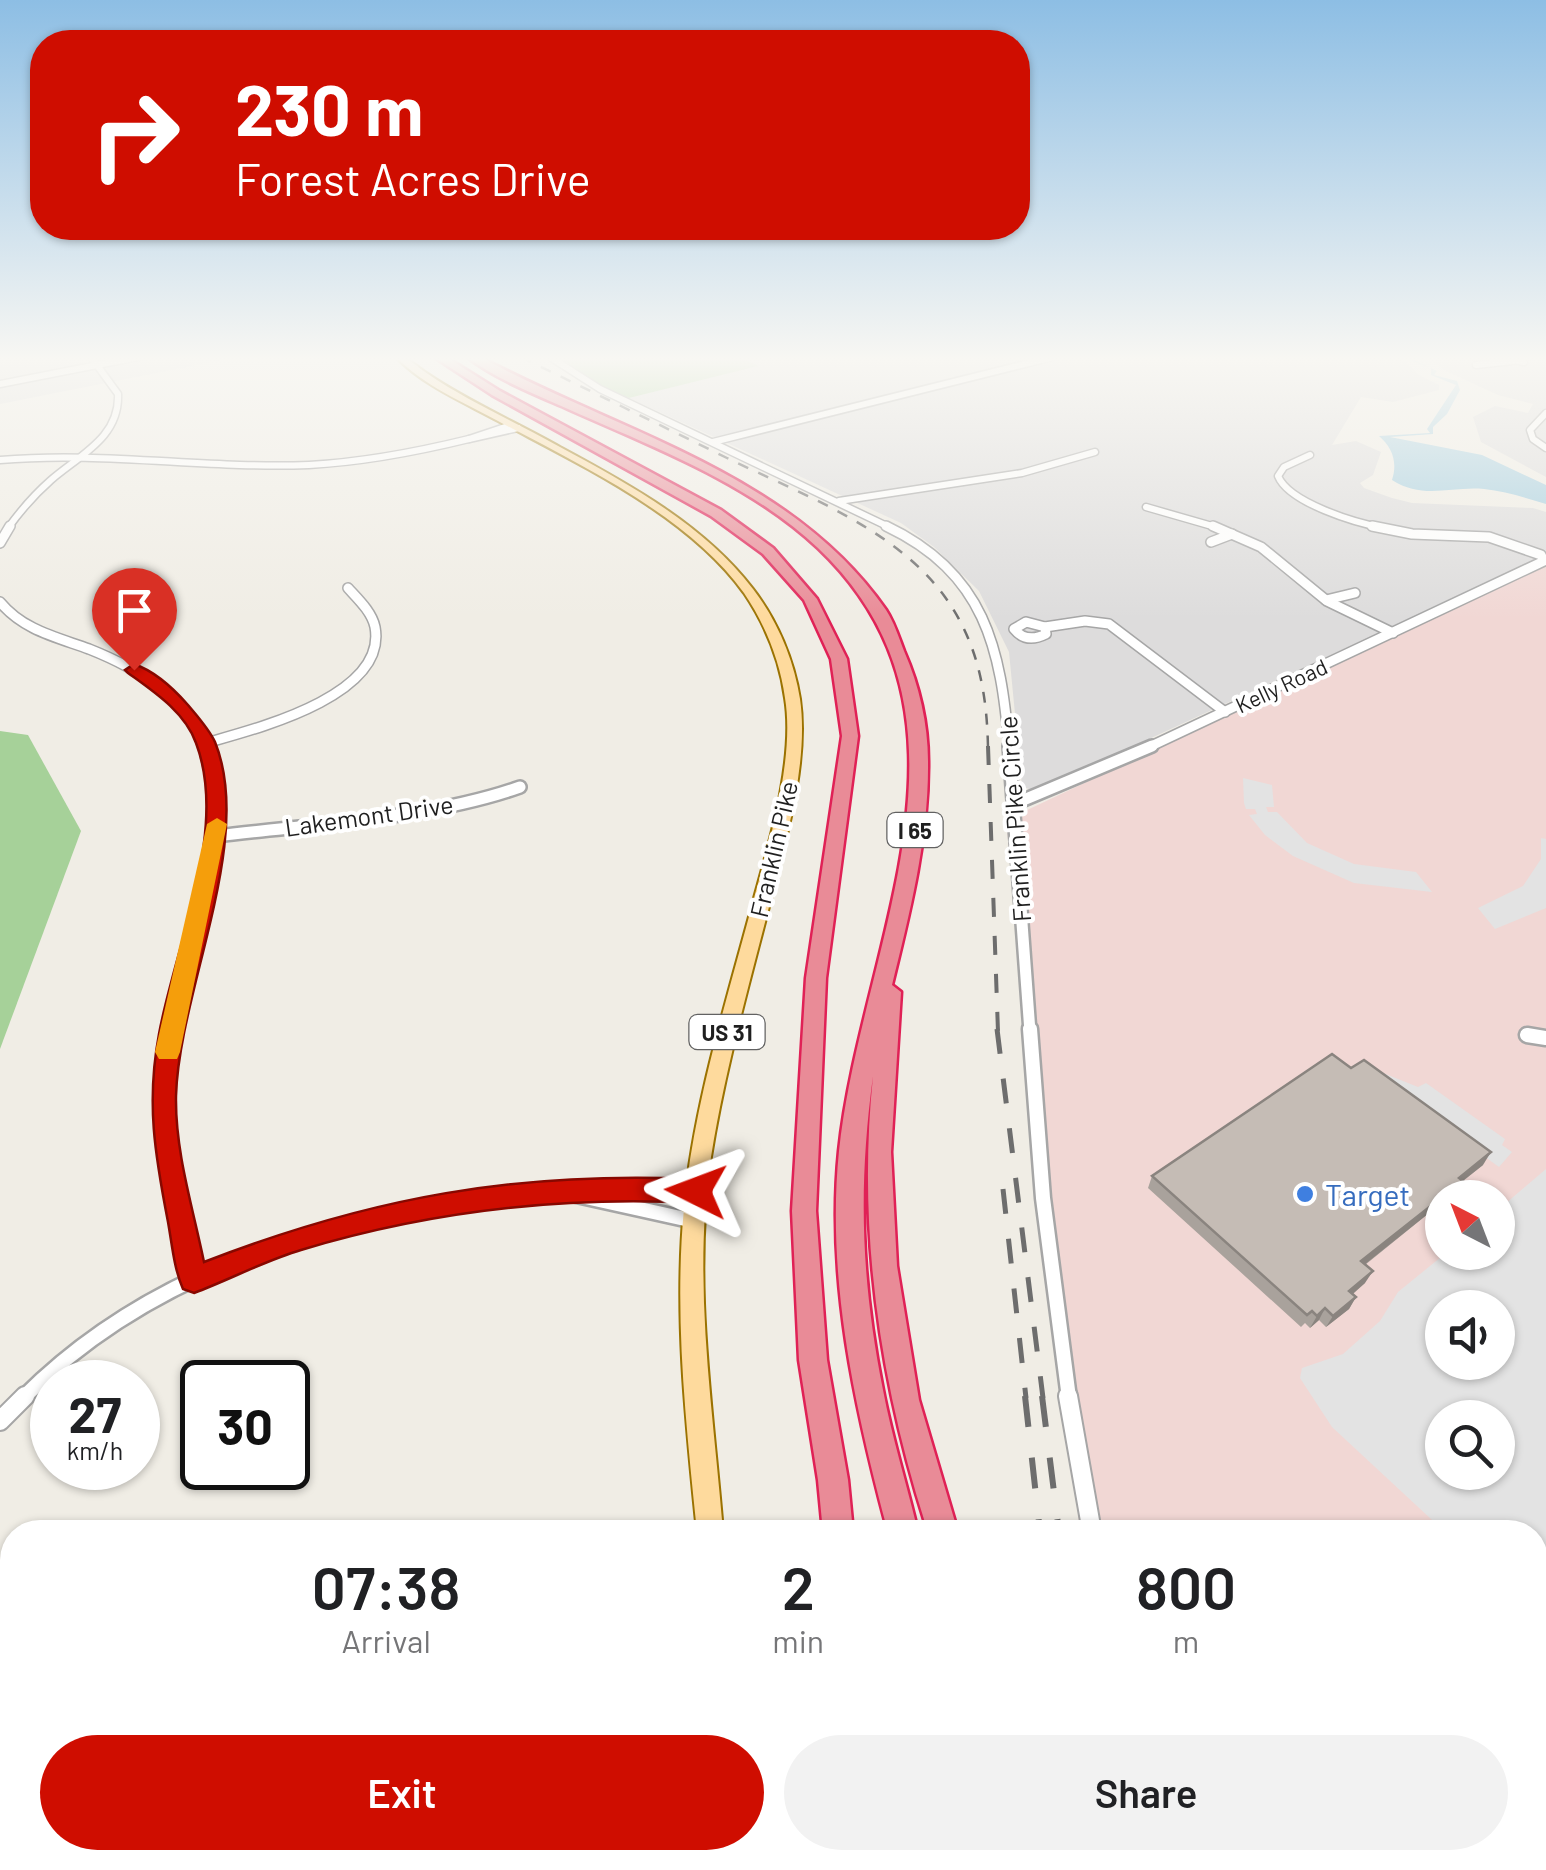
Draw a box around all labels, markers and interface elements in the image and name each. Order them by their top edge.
text: 230 m [235,66,423,150]
icon: right [70,70,200,200]
text: Forest Acres Drive [235,151,591,205]
pin [92,568,177,671]
icon: arrive [107,583,162,638]
street label: Kelly Road [1231,652,1331,718]
street label: Franklin Pike Circle [992,715,1036,923]
street label: Franklin Pike [743,778,803,920]
street label: Lakemont Drive [283,788,455,842]
road number: I 65 [888,813,942,847]
road number: US 31 [690,1015,764,1049]
position arrow [644,1139,748,1243]
place label: Target [1325,1176,1410,1212]
north arrow [1425,1180,1515,1270]
map controls [1425,1180,1515,1490]
marker: Target [1294,1183,1316,1205]
button: sound [1425,1290,1515,1380]
speed limit sign: 30 [180,1360,310,1490]
text: 27 [69,1383,121,1443]
button: search [1425,1400,1515,1490]
text: km/h [67,1435,123,1465]
text: 07:38 [312,1550,460,1622]
text: 2 [782,1550,815,1622]
text: 800 [1136,1550,1236,1622]
text: Arrival [341,1621,431,1659]
text: min [772,1621,824,1659]
text: m [1173,1621,1199,1659]
button: Exit [40,1735,764,1850]
button: Share [784,1735,1508,1850]

